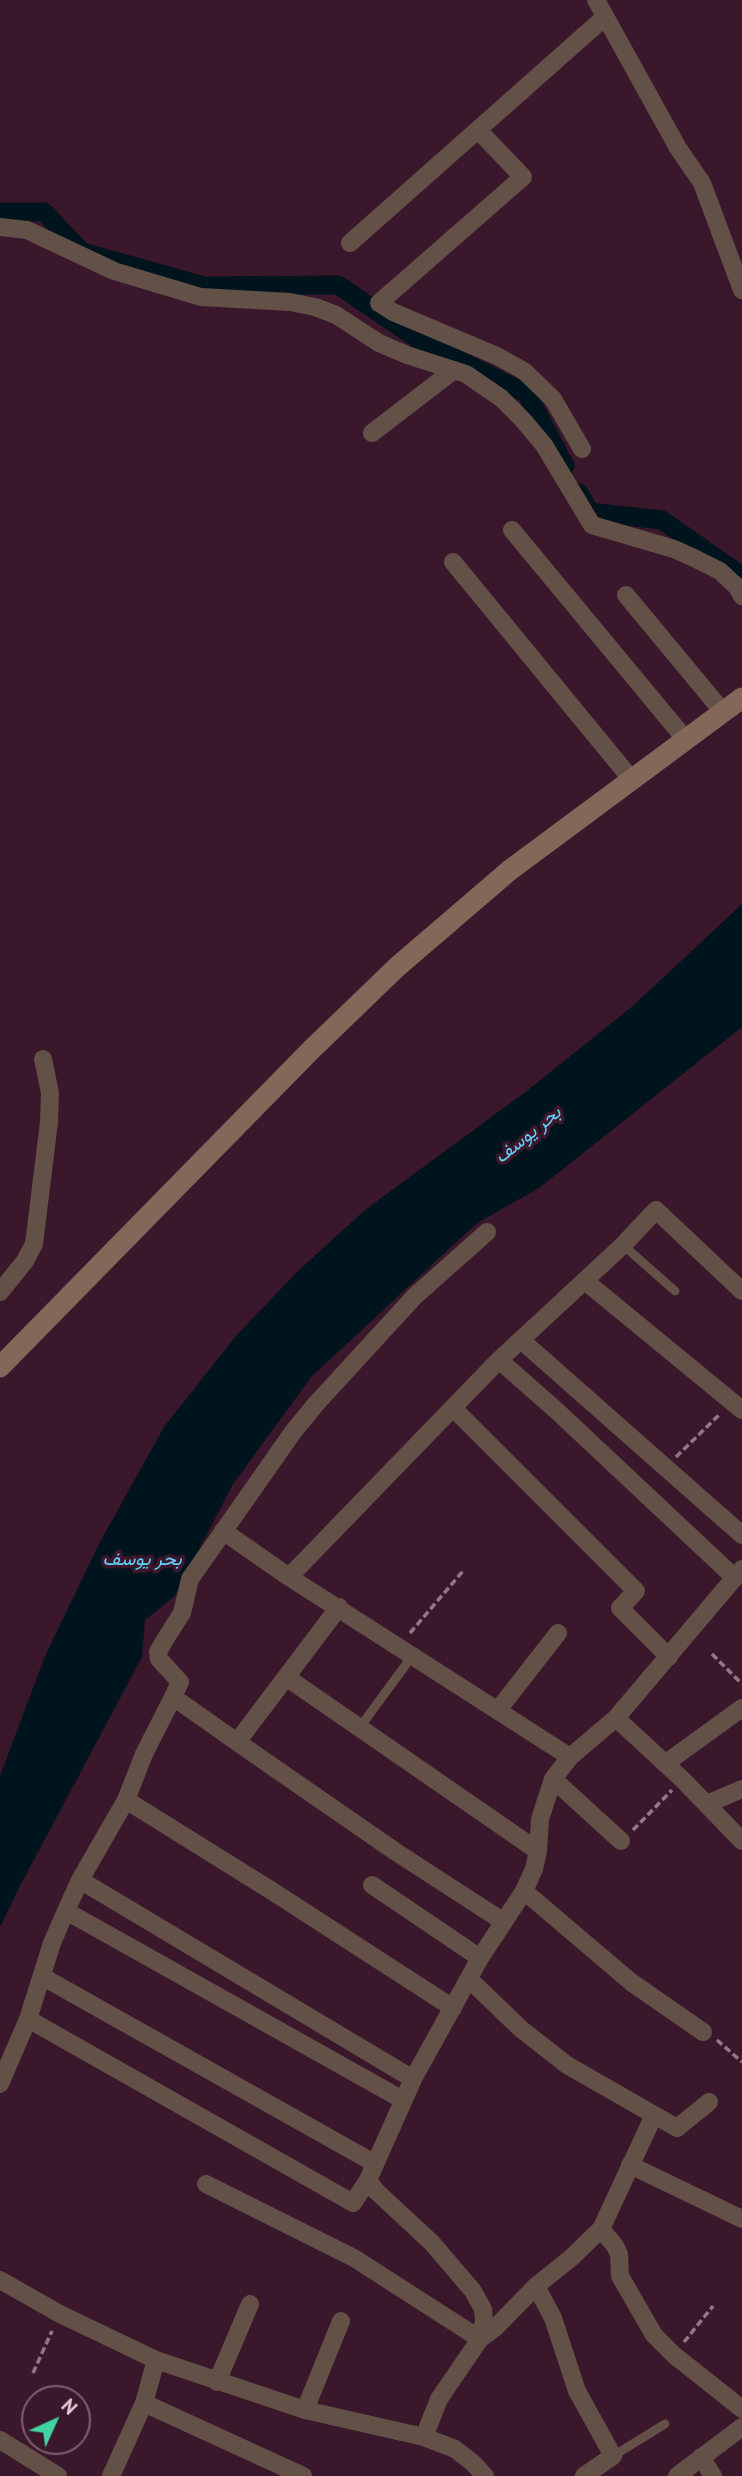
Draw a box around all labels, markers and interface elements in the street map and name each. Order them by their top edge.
water label: بحر يوسف [490,1101,566,1169]
water label: بحر يوسف [103,1549,181,1571]
north arrow [21,2385,91,2455]
text: N [57,2394,82,2419]

